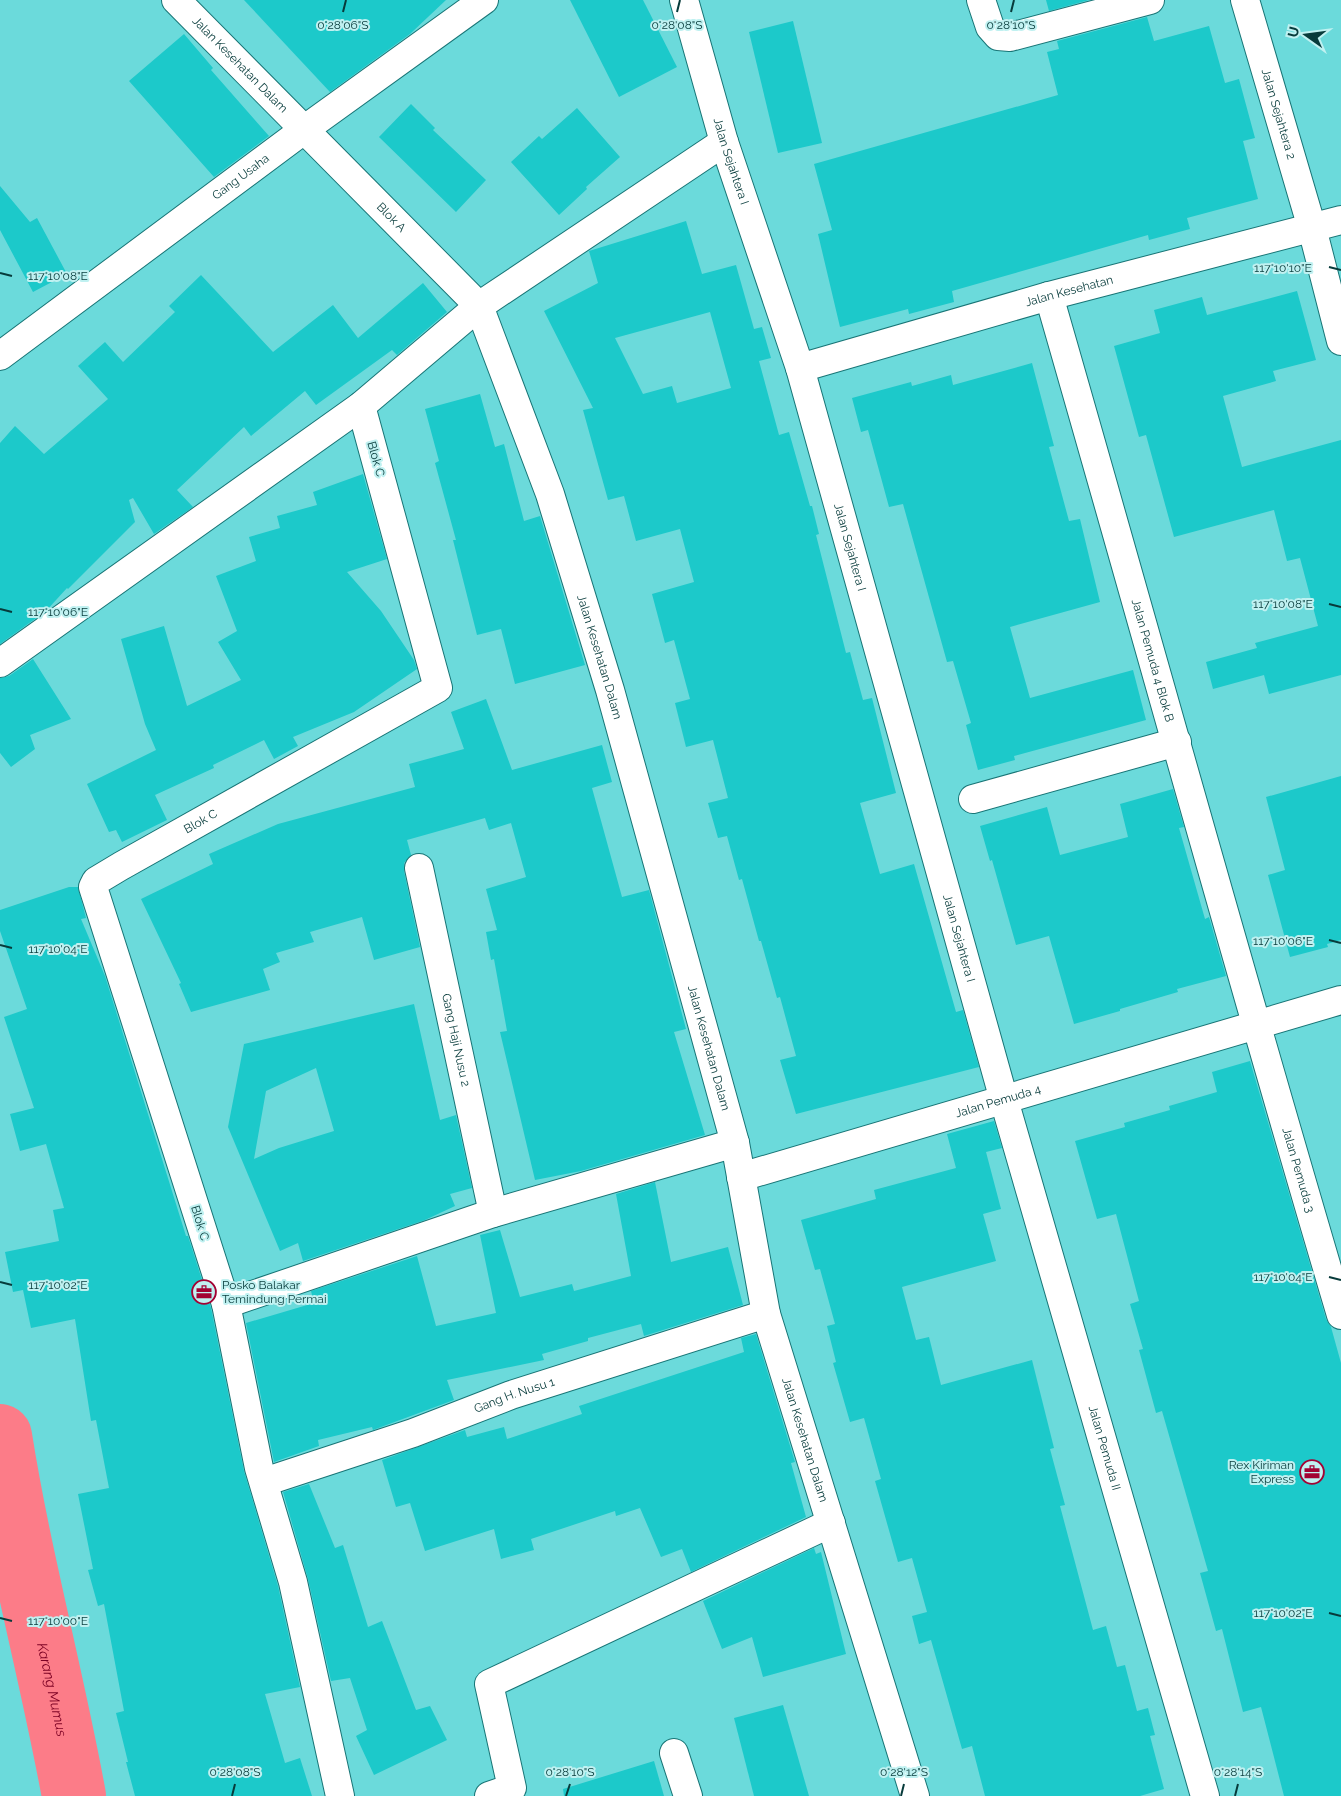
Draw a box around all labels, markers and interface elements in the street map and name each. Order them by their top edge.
north arrow [1281,10,1331,60]
street label: Jalan Kesehatan Dalam [190,14,291,116]
text: 0°28'06"S [317,18,369,32]
text: 0°28'08"S [651,18,703,32]
text: 0°28'10"S [986,18,1036,32]
text: U [1284,25,1302,39]
street label: Jalan Sejahtera 2 [1259,67,1298,161]
street label: Jalan Sejahtera I [711,116,752,206]
street label: Gang Usaha [209,151,272,203]
street label: Blok A [374,200,409,235]
text: 117°10'10"E [1254,261,1312,275]
text: 117°10'08"E [28,269,88,283]
street label: Jalan Kesehatan [1024,273,1115,310]
street label: Blok C [364,440,388,478]
street label: Jalan Sejahtera I [831,502,869,593]
street label: Jalan Kesehatan Dalam [574,593,625,721]
street label: Jalan Pemuda 4 Blok B [1129,597,1177,724]
text: 117°10'08"E [1253,597,1313,611]
text: 117°10'06"E [28,605,88,619]
street label: Blok C [181,806,220,836]
street label: Jalan Sejahtera I [940,893,978,984]
text: 117°10'06"E [1253,934,1313,948]
text: 117°10'04"E [28,942,88,956]
street label: Jalan Kesehatan Dalam [685,984,733,1112]
street label: Gang Haji Nusu 2 [439,992,473,1088]
street label: Jalan Pemuda 4 [954,1082,1043,1120]
street label: Jalan Pemuda 3 [1279,1126,1317,1214]
street label: Blok C [188,1204,212,1242]
text: 117°10'04"E [1253,1270,1313,1284]
text: 117°10'02"E [29,1278,87,1292]
place label: Posko Balakar Temindung Permai [222,1278,327,1306]
office icon: Posko Balakar Temindung Permai [191,1279,217,1305]
street label: Gang H. Nusu 1 [472,1375,556,1416]
street label: Jalan Kesehatan Dalam [779,1376,831,1504]
street label: Jalan Pemuda II [1086,1404,1123,1492]
place label: Rex Kiriman Express [1229,1458,1294,1486]
office icon: Rex Kiriman Express [1299,1459,1325,1485]
text: 117°10'02"E [1254,1606,1312,1620]
text: 117°10'00"E [28,1614,88,1628]
water label: Karang Mumus [34,1641,70,1738]
text: 0°28'08"S [209,1765,261,1779]
text: 0°28'10"S [545,1765,595,1779]
text: 0°28'12"S [880,1765,928,1779]
text: 0°28'14"S [1214,1765,1262,1779]

